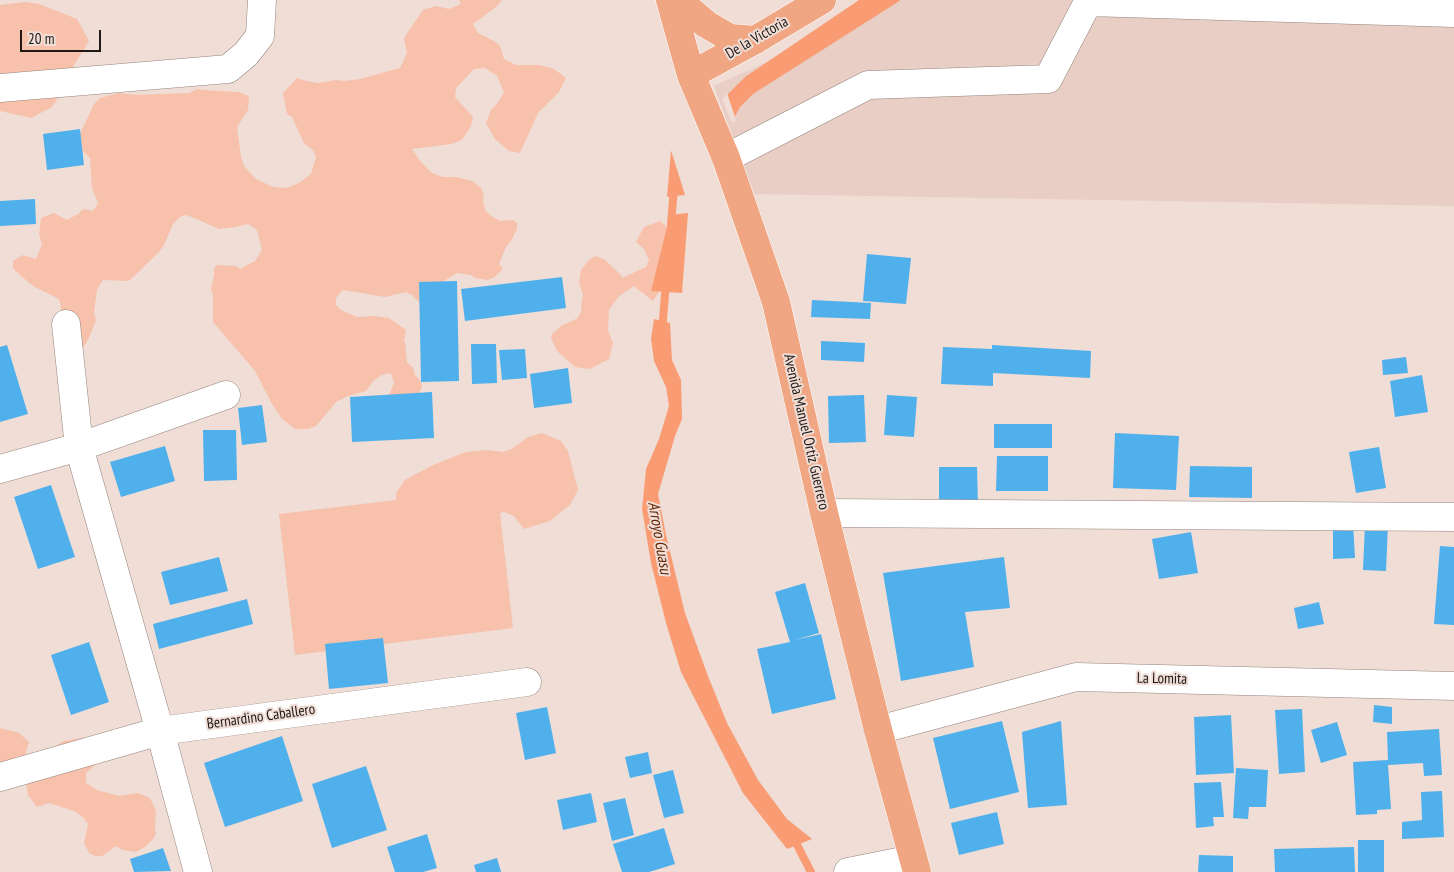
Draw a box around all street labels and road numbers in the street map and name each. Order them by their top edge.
street label: De la Victoria [722,13,792,63]
street label: Avenida Manuel Ortíz Guerrero [779,352,833,512]
street label: La Lomita [1137,670,1187,688]
street label: Bernardino Caballero [206,701,316,733]

